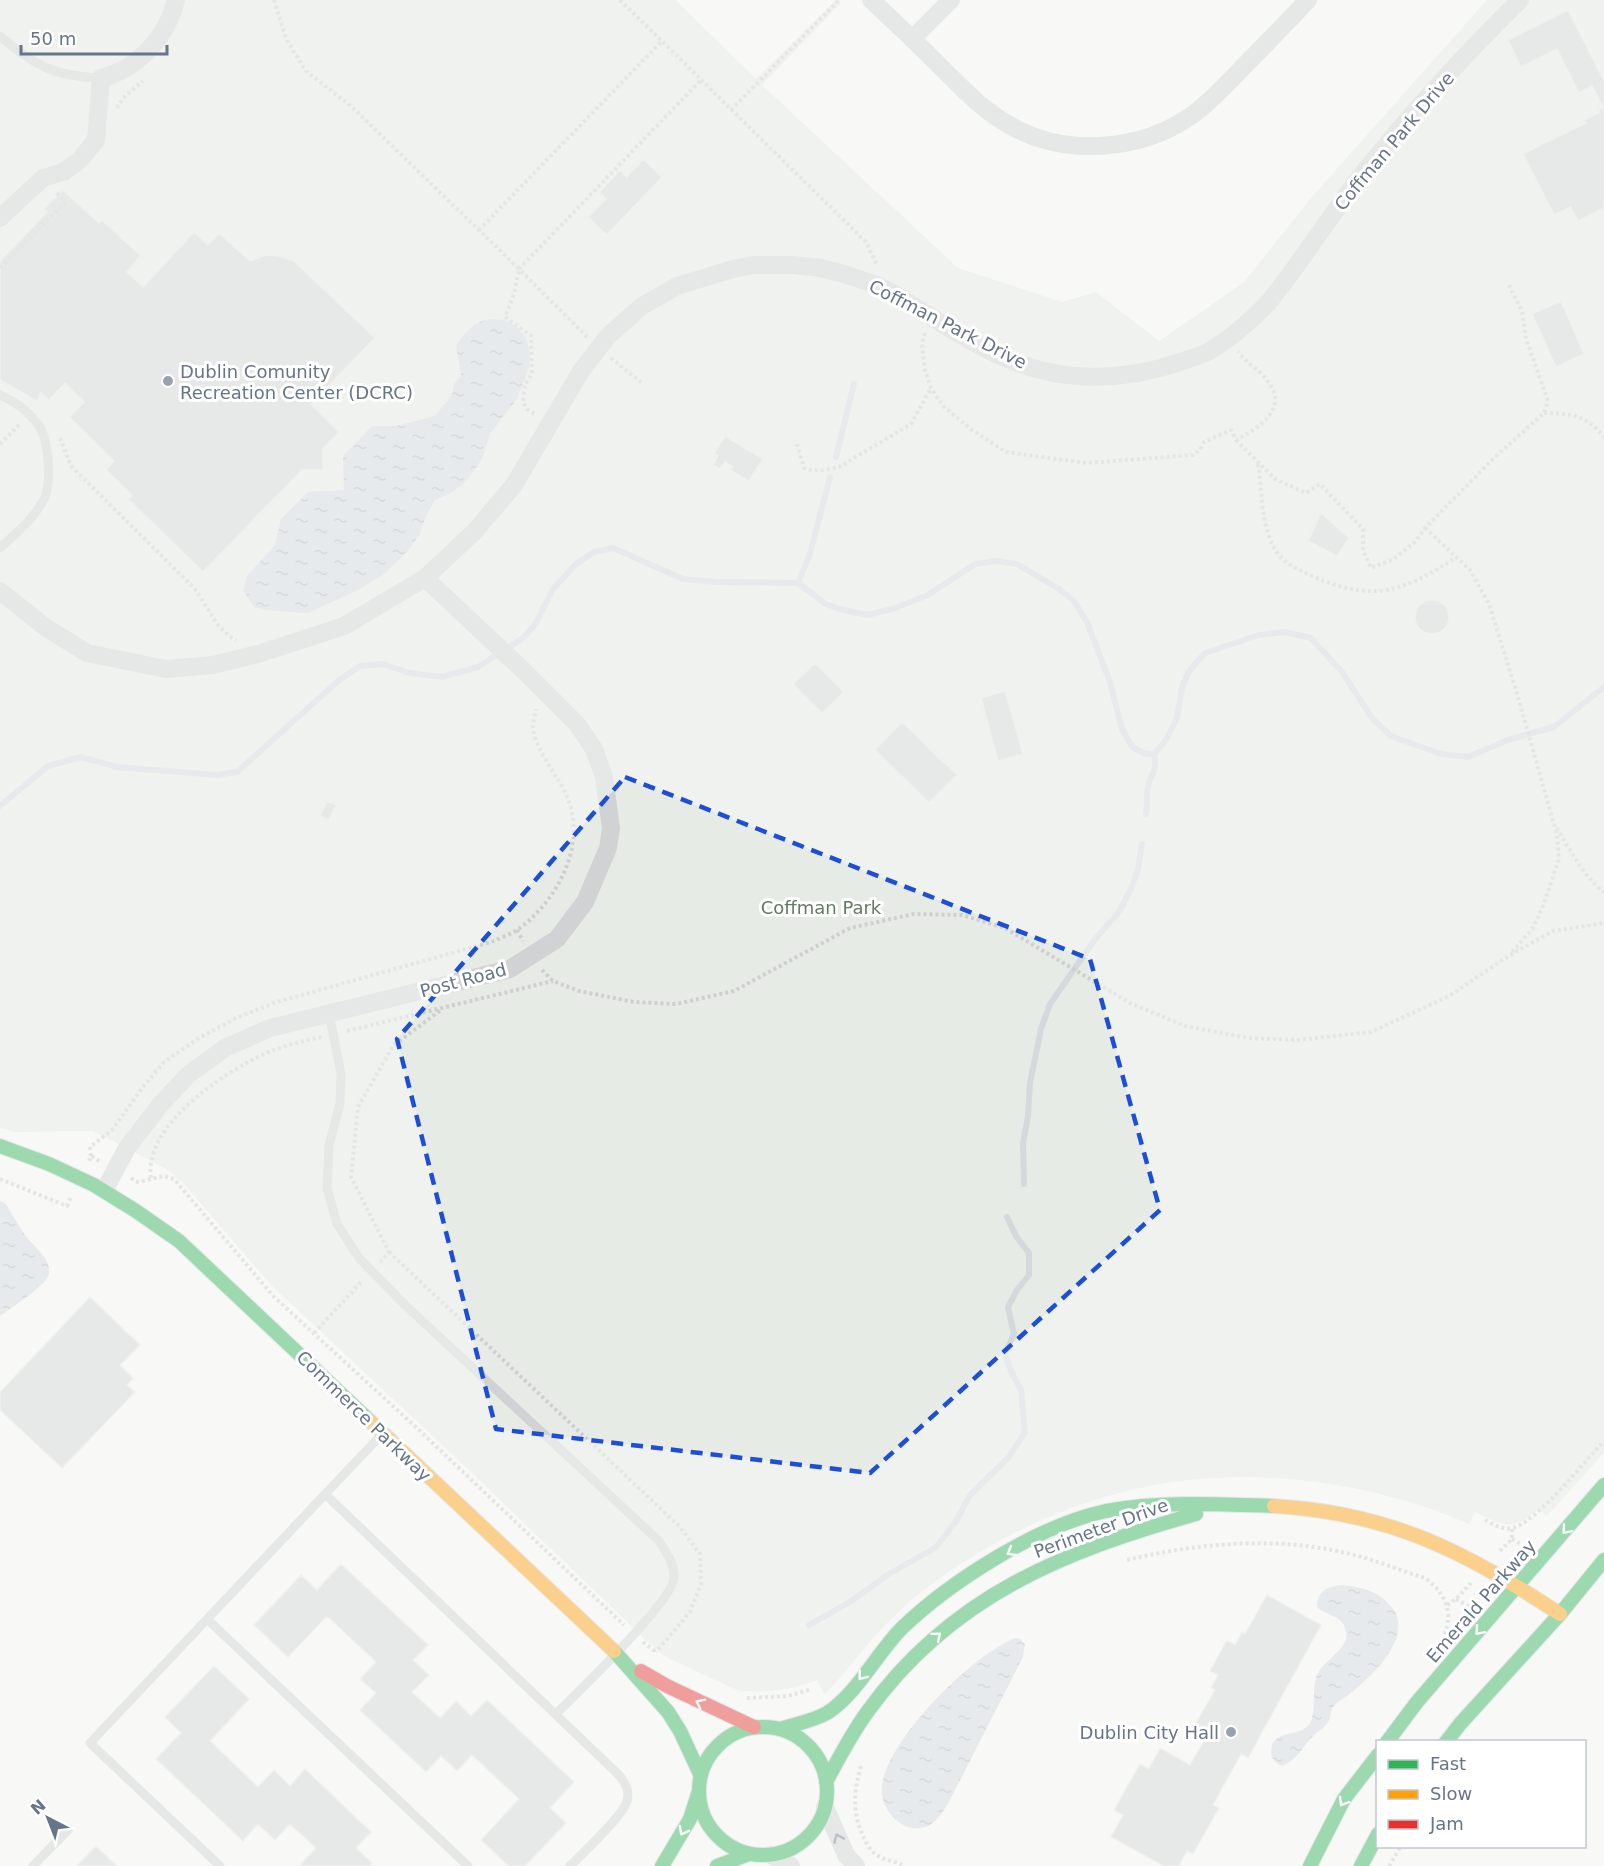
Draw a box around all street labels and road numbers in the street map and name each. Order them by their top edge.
street label: Coffman Park Drive [1330,67,1458,215]
street label: Coffman Park Drive [866,275,1030,373]
street label: Post Road [418,958,508,1002]
street label: Commerce Parkway [292,1346,436,1486]
street label: Perimeter Drive [1031,1494,1171,1562]
street label: Emerald Parkway [1422,1535,1540,1667]

